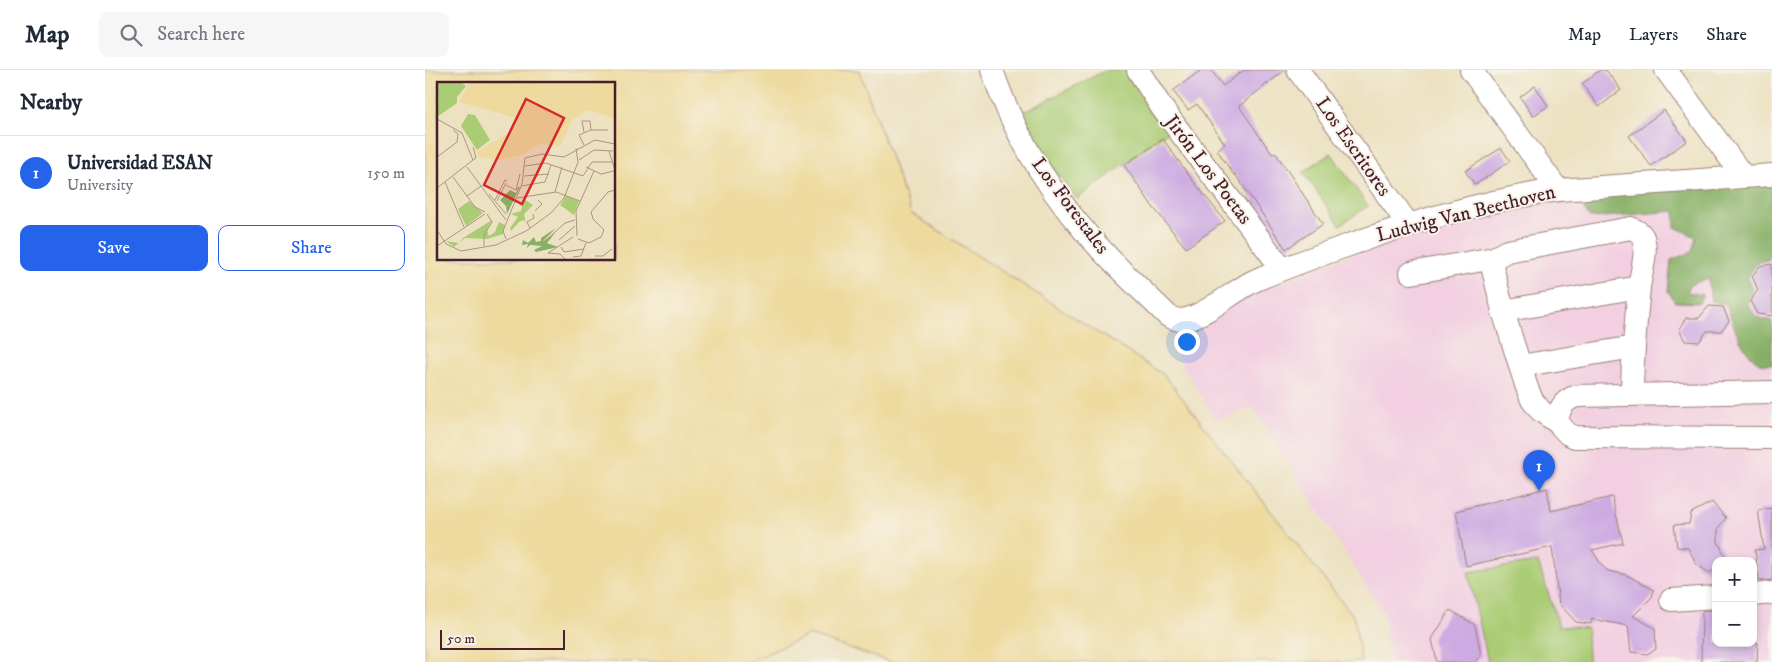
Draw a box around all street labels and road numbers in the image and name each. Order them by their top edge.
street label: Los Escritores [1310,93,1397,202]
street label: Jirón Los Poetas [1158,109,1257,230]
street label: Los Forestales [1026,153,1115,260]
street label: Ludwig Van Beethoven [1374,180,1559,248]

